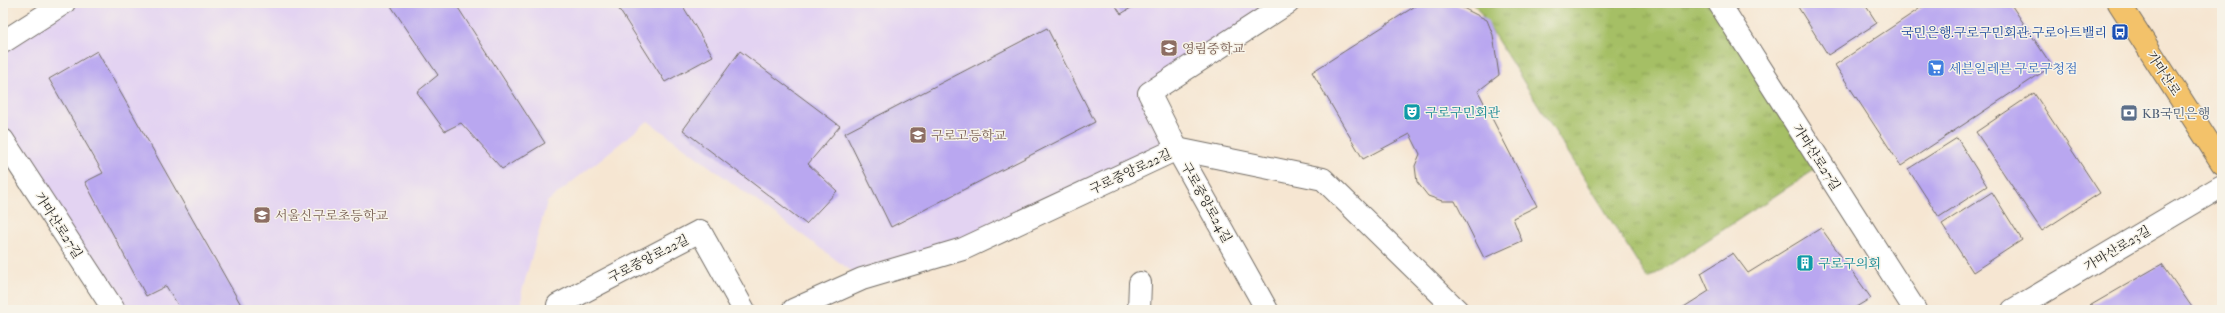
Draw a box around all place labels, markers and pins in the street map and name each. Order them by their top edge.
bus stop icon: 국민은행.구로구민회관.구로아트밸리 [2110,22,2130,42]
place label: 국민은행.구로구민회관.구로아트밸리 [1901,25,2107,40]
school or university icon: 영림중학교 [1159,38,1179,58]
place label: 영림중학교 [1182,41,1245,56]
supermarket icon: 세븐일레븐 구로구청점 [1926,58,1946,78]
place label: 세븐일레븐 구로구청점 [1949,61,2077,76]
theatre icon: 구로구민회관 [1402,102,1422,122]
bank icon: KB국민은행 [2119,103,2139,123]
place label: 구로구민회관 [1425,105,1501,120]
place label: KB국민은행 [2142,106,2210,121]
school or university icon: 구로고등학교 [908,125,928,145]
place label: 구로고등학교 [931,128,1007,143]
school or university icon: 서울신구로초등학교 [252,205,272,225]
place label: 서울신구로초등학교 [275,208,388,223]
building icon: 구로구의회 [1795,253,1815,273]
place label: 구로구의회 [1818,256,1881,271]

